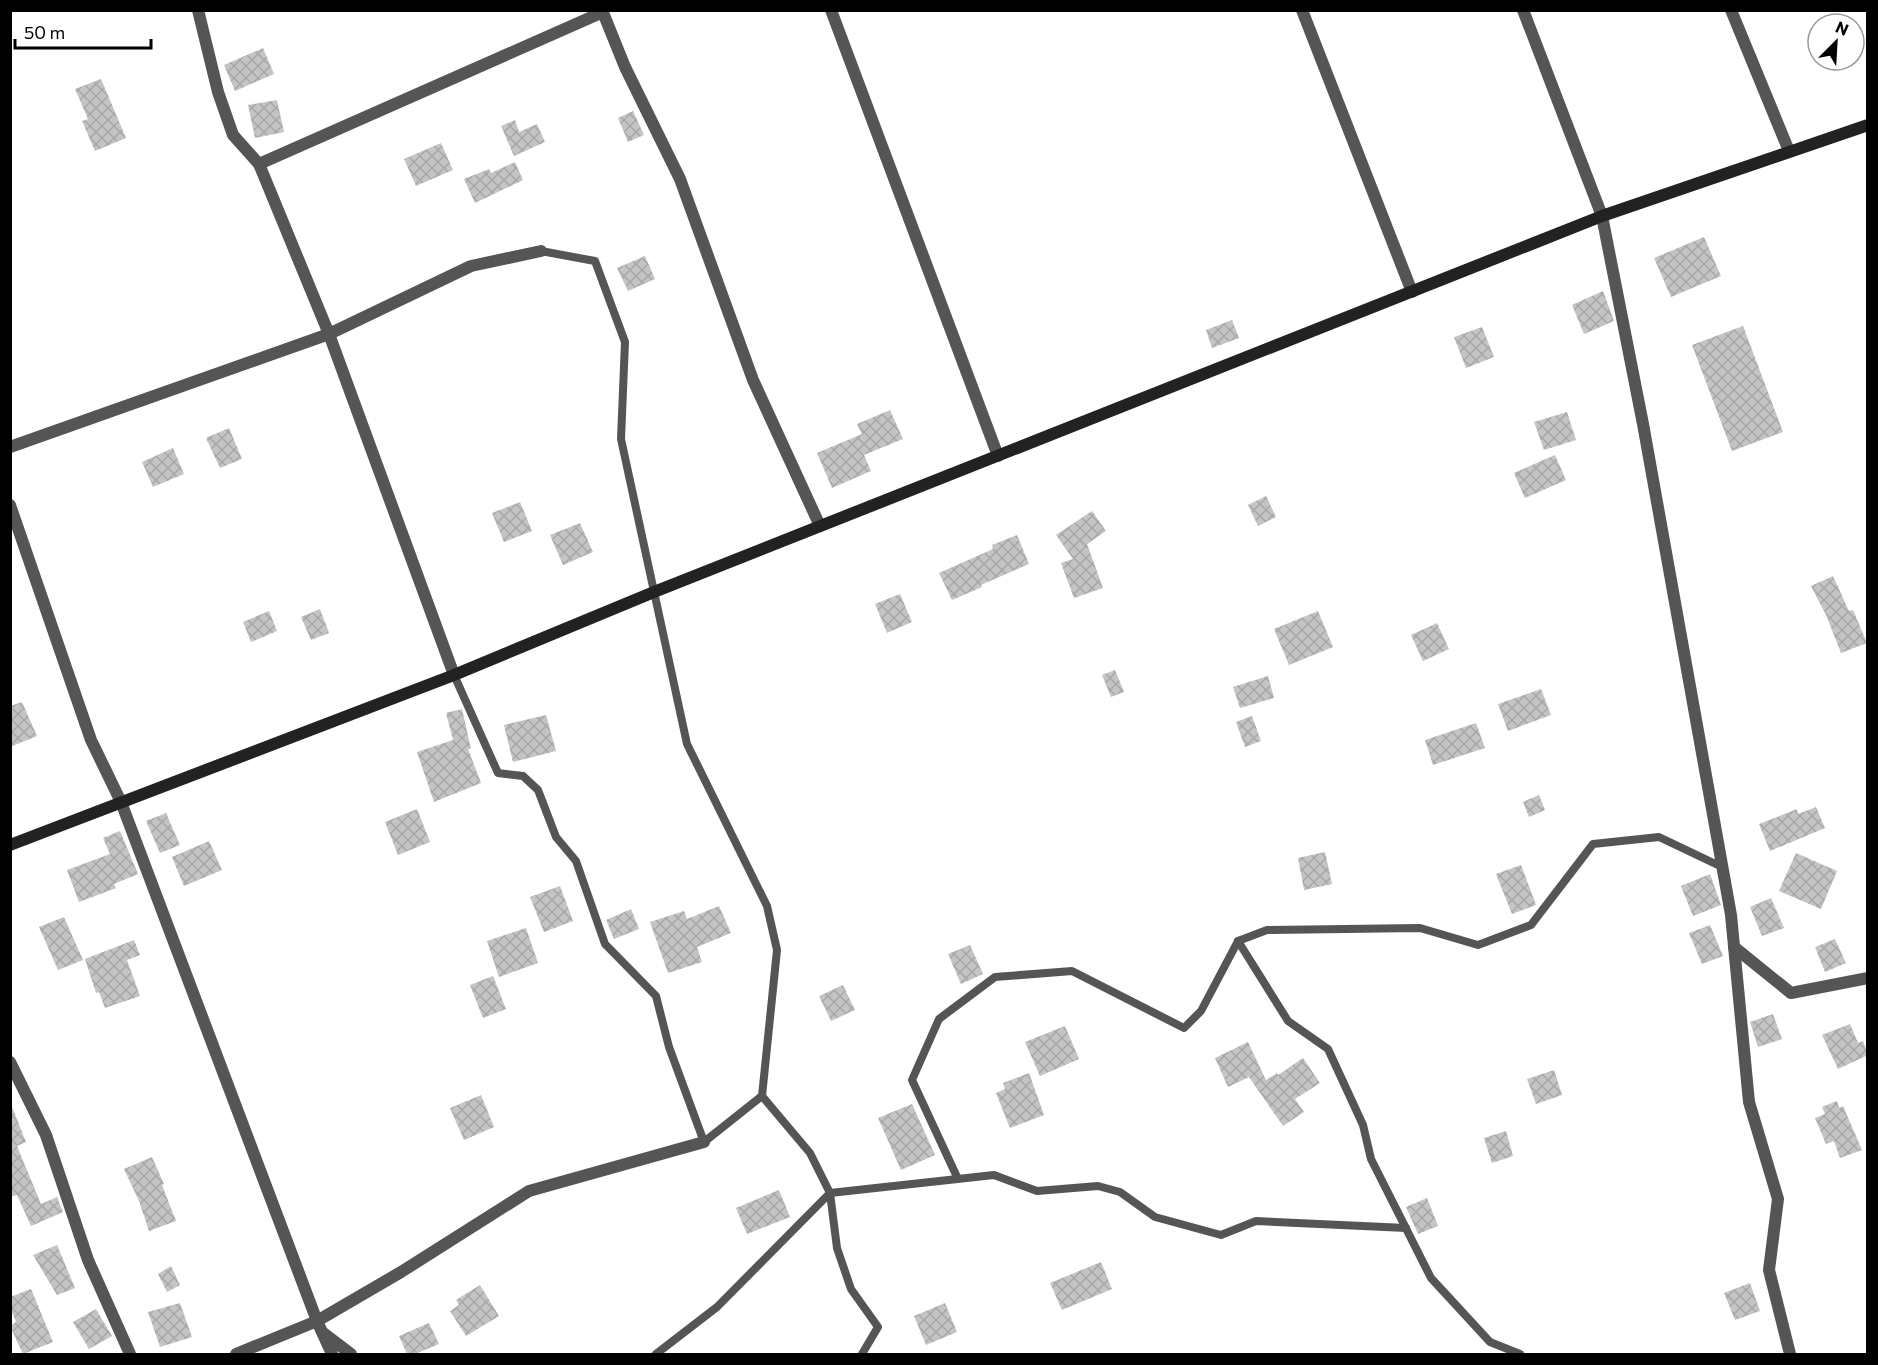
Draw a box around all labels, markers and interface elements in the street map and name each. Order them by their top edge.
scale bar [15,12,152,50]
north arrow [1806,12,1866,72]
text: N [1833,17,1852,39]
text: 50 m [24,21,65,43]

